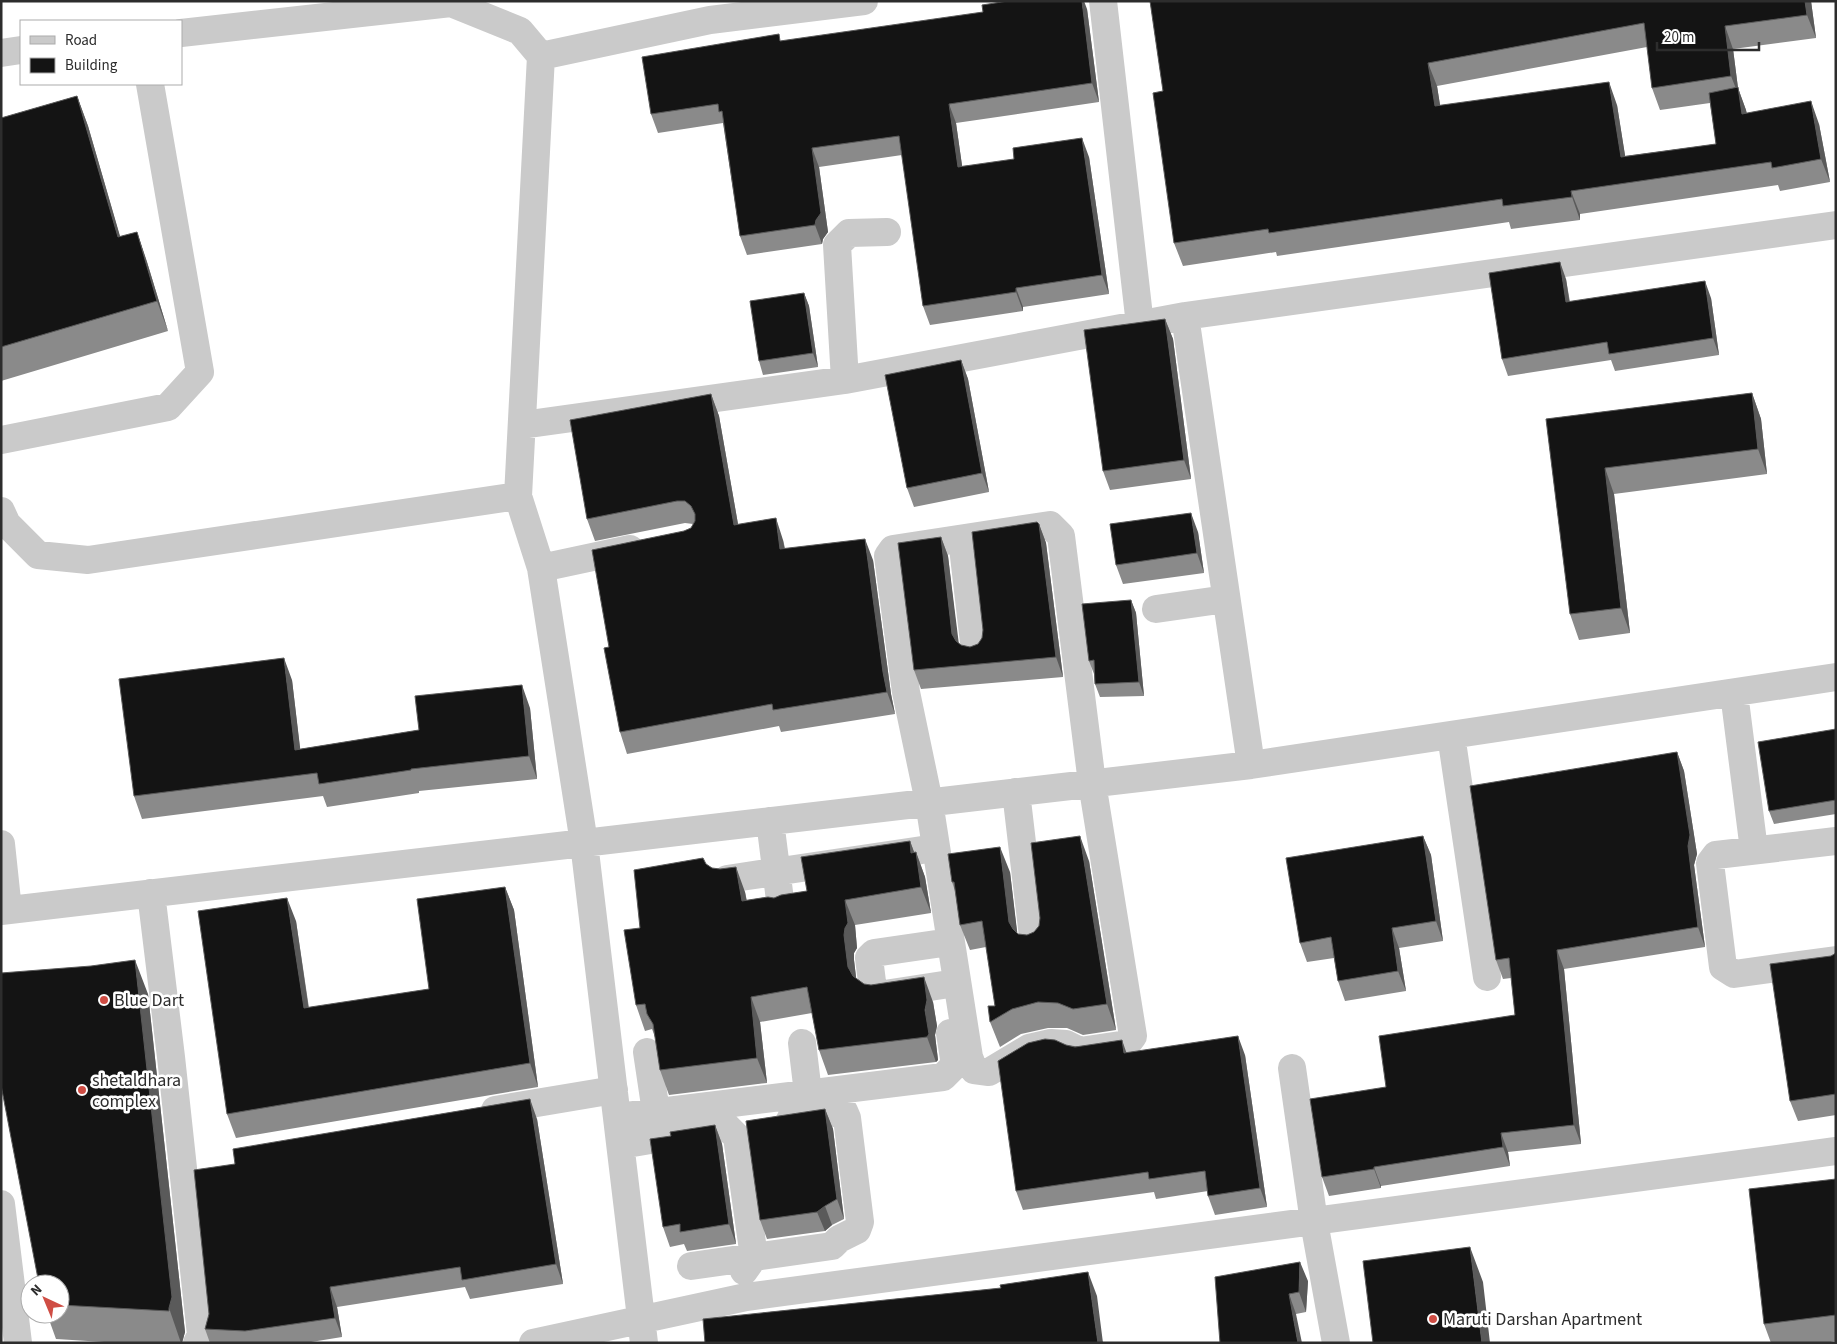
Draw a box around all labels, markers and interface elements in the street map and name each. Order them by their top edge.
legend [20,20,182,85]
scale bar [1657,20,1760,52]
text: 20 m [1664,27,1694,48]
text: Road [65,30,97,51]
text: Building [65,55,118,76]
place label: Blue Dart [114,988,184,1013]
marker: Blue Dart [98,994,110,1006]
place label: shetaldhara complex [92,1068,181,1114]
marker: shetaldhara complex [76,1084,88,1096]
north arrow [20,1274,70,1324]
text: N [26,1280,47,1301]
place label: Maruti Darshan Apartment [1443,1307,1642,1332]
marker: Maruti Darshan Apartment [1427,1313,1439,1325]

